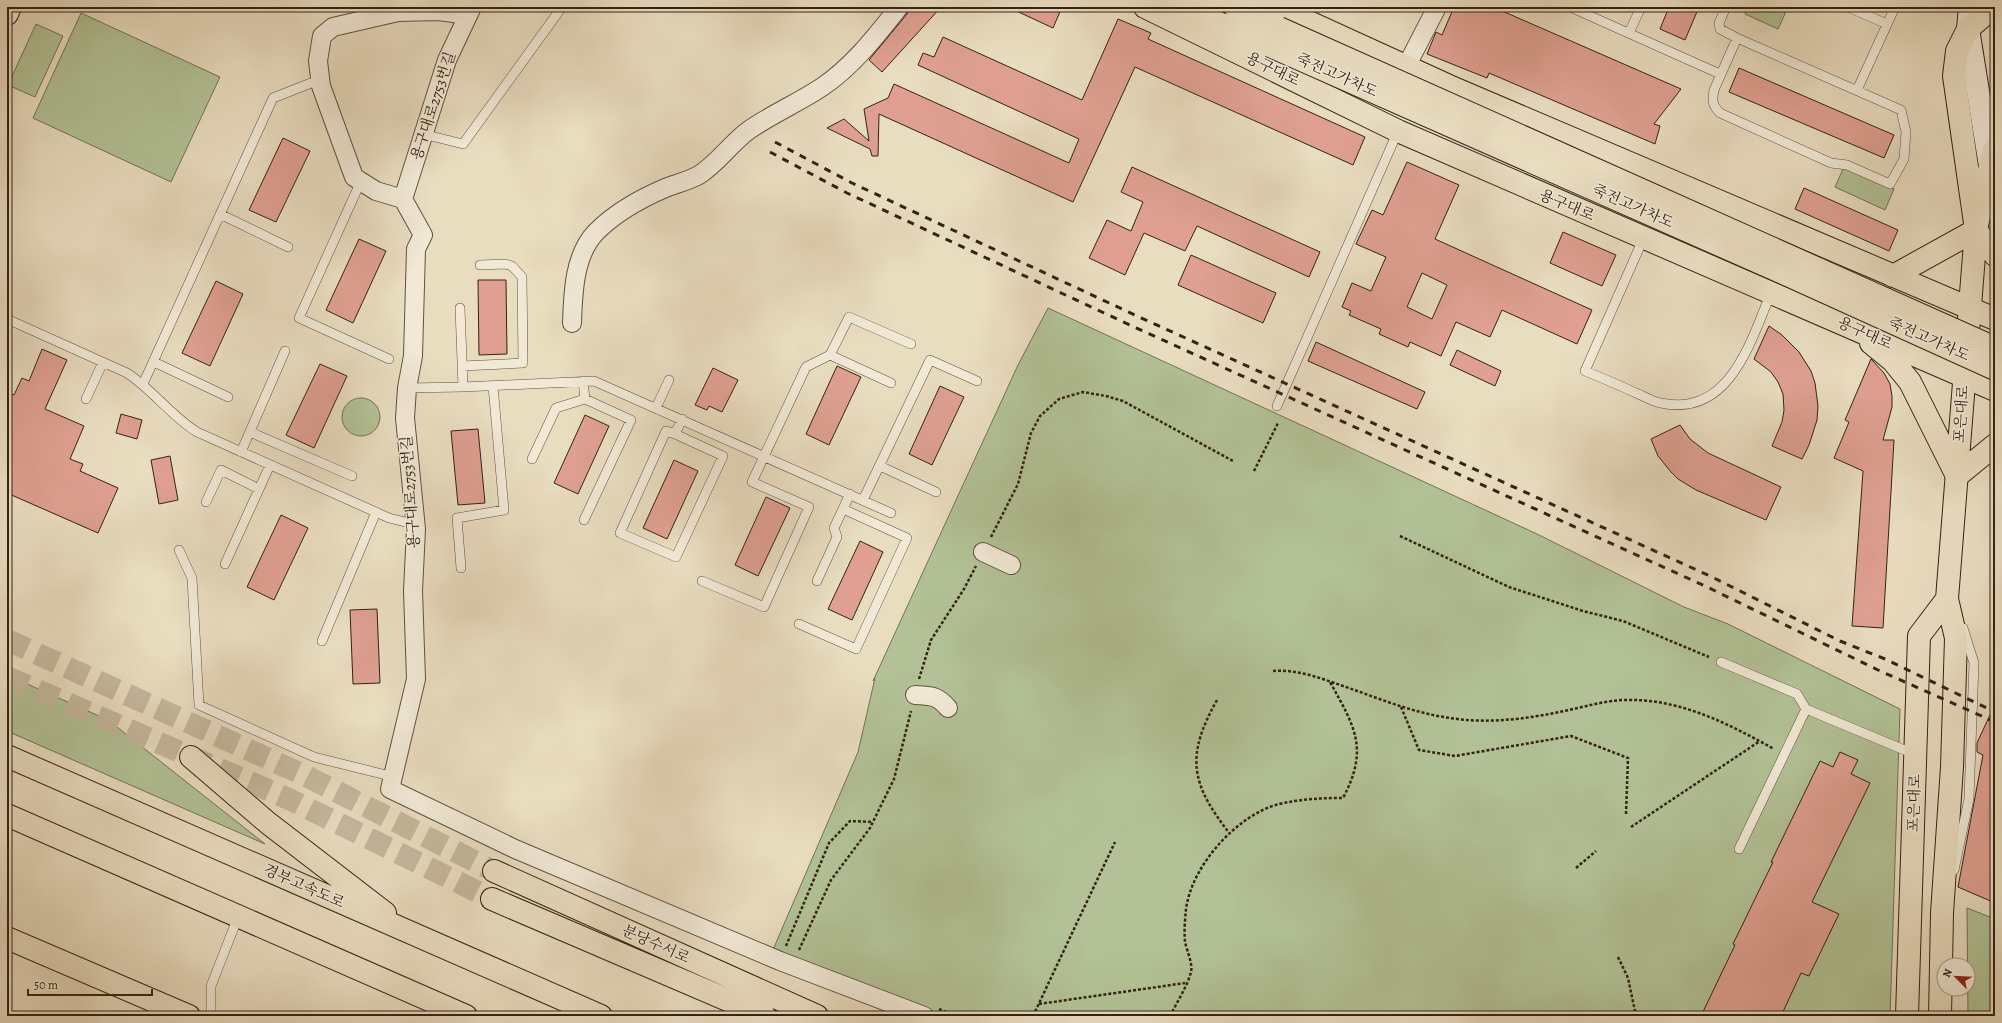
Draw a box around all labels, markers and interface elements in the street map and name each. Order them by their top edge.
street label: 용구대로 [1243,47,1304,91]
street label: 죽전고가차도 [1293,48,1381,102]
street label: 용구대로2753번길 [406,49,460,163]
street label: 죽전고가차도 [1589,179,1677,233]
street label: 용구대로 [1536,184,1598,226]
street label: 용구대로 [1834,312,1896,354]
street label: 죽전고가차도 [1885,312,1973,366]
street label: 포은대로 [1949,384,1973,444]
street label: 용구대로2753번길 [396,435,424,549]
street label: 포은대로 [1903,773,1925,832]
street label: 경부고속도로 [260,859,348,913]
street label: 분당수서로 [619,920,694,968]
north arrow [1936,957,1976,997]
text: N [1939,966,1956,980]
scale bar [28,971,152,997]
text: 50 m [34,977,58,993]

